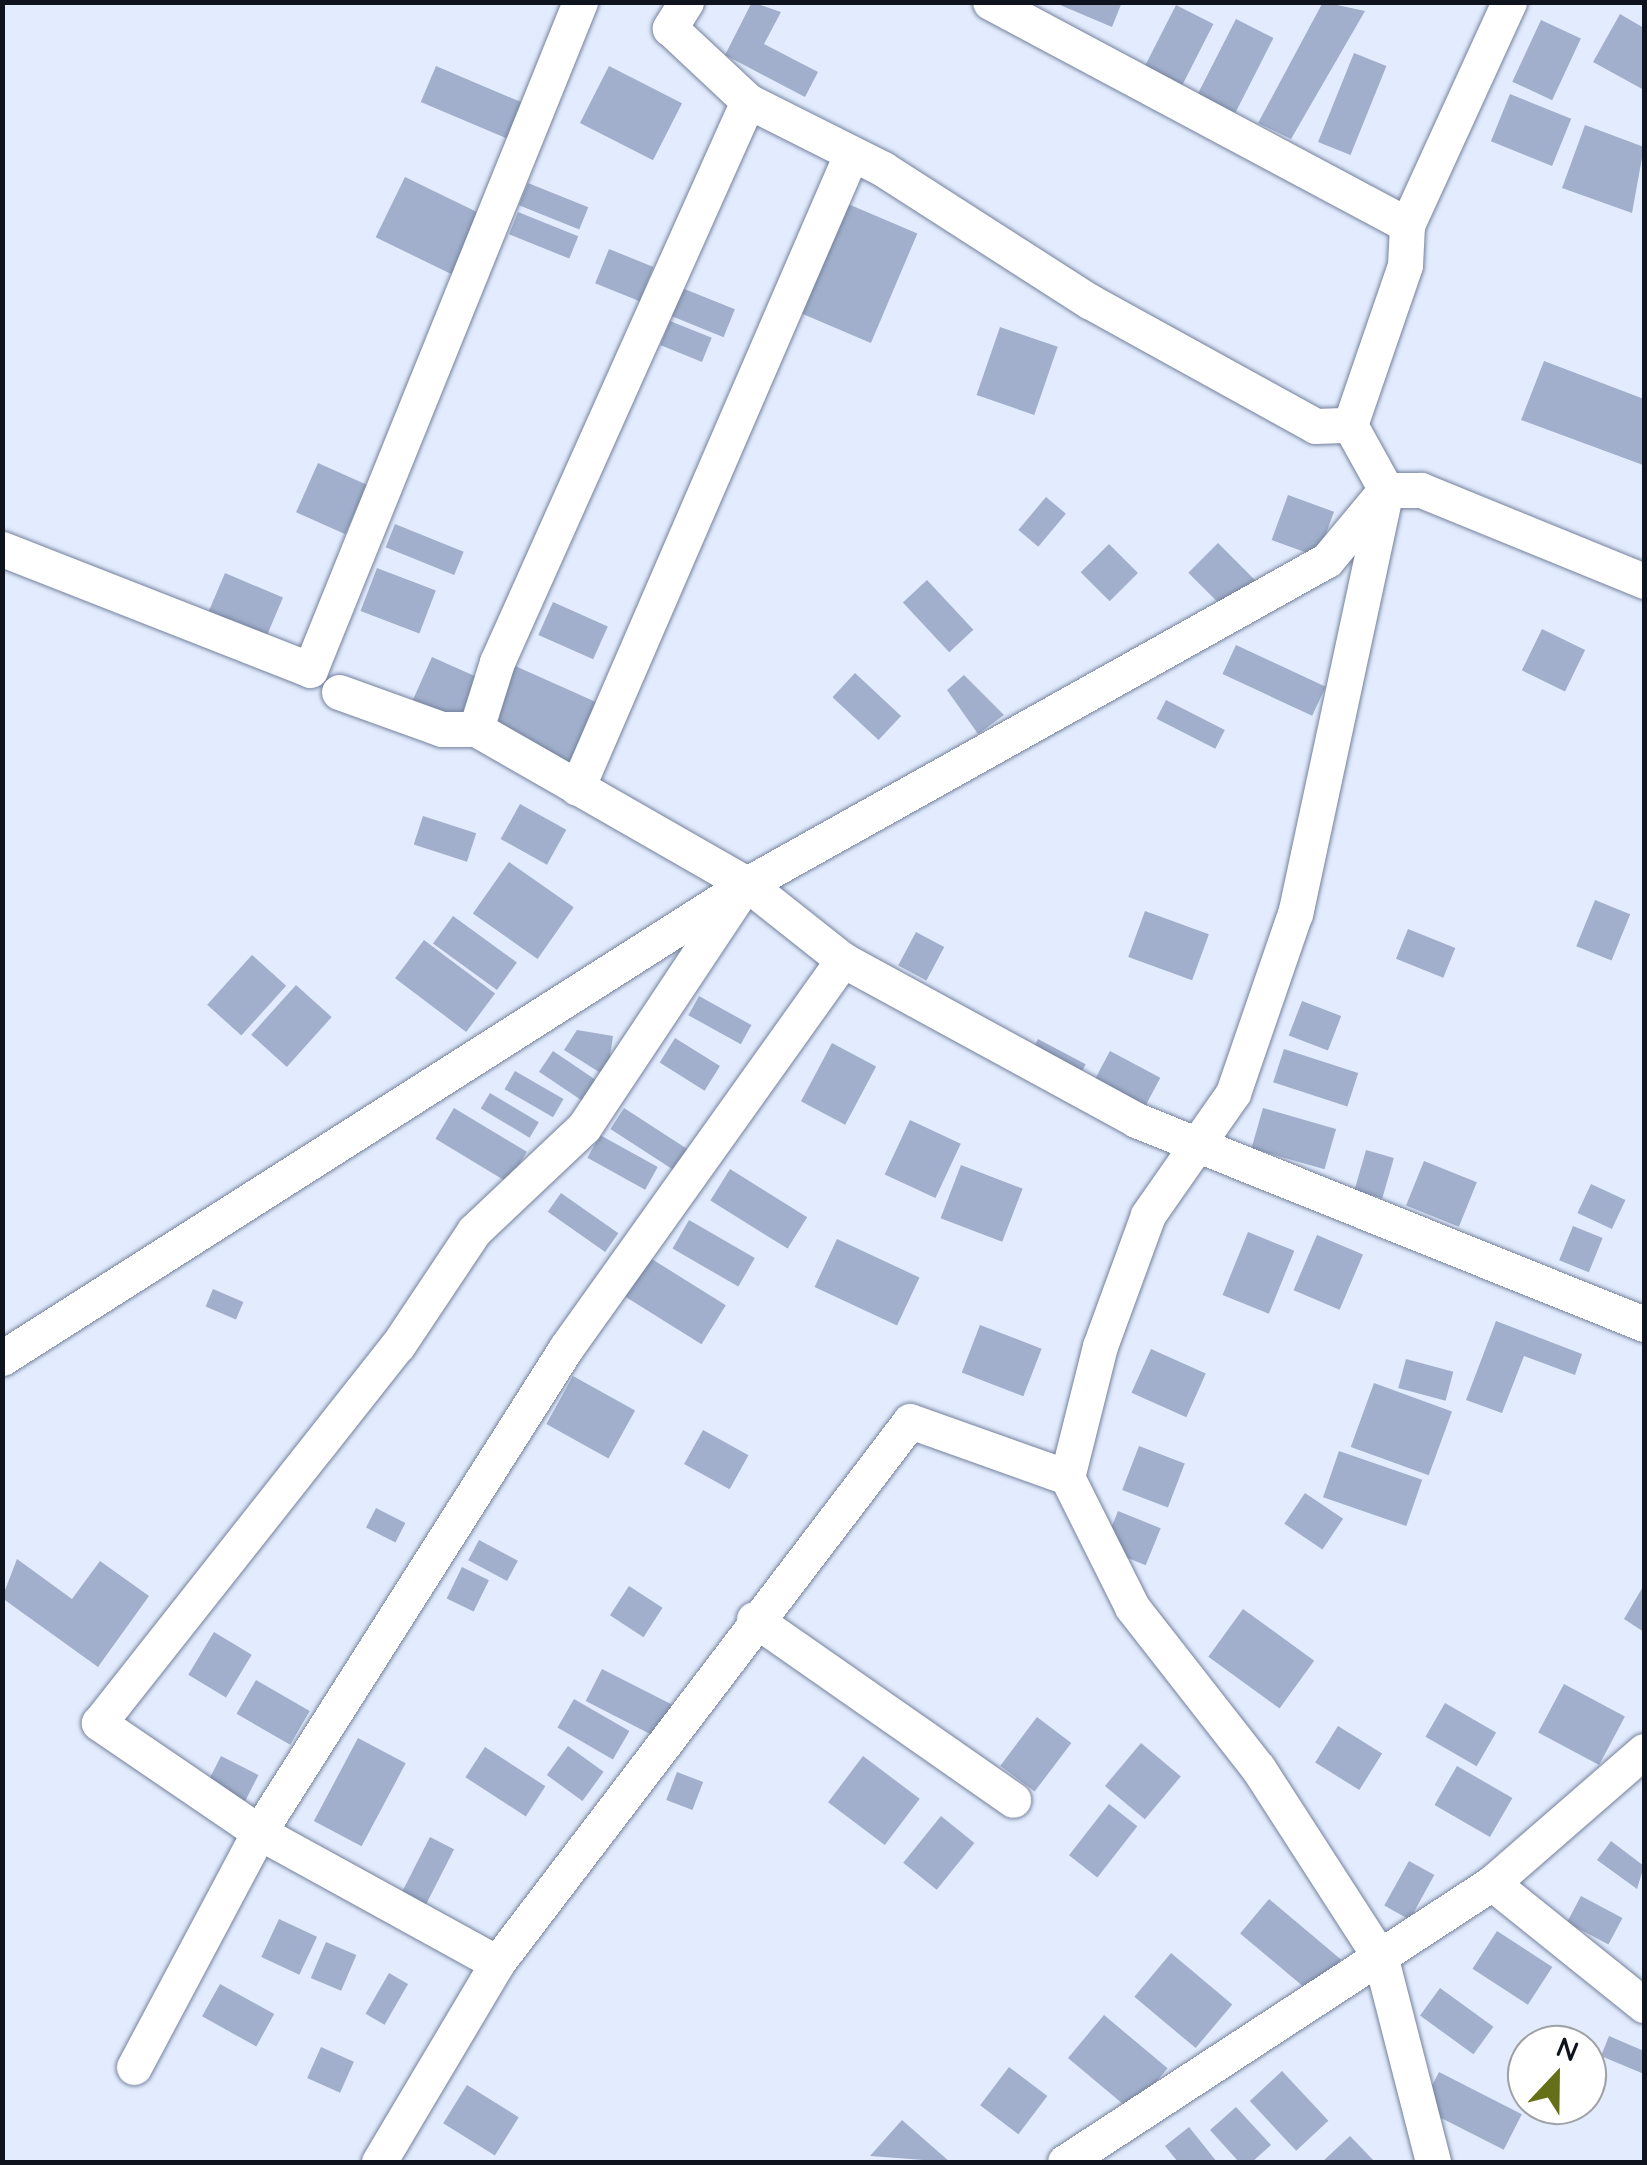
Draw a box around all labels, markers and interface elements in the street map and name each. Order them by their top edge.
north arrow [1507,2025,1607,2125]
text: N [1552,2028,1584,2069]

